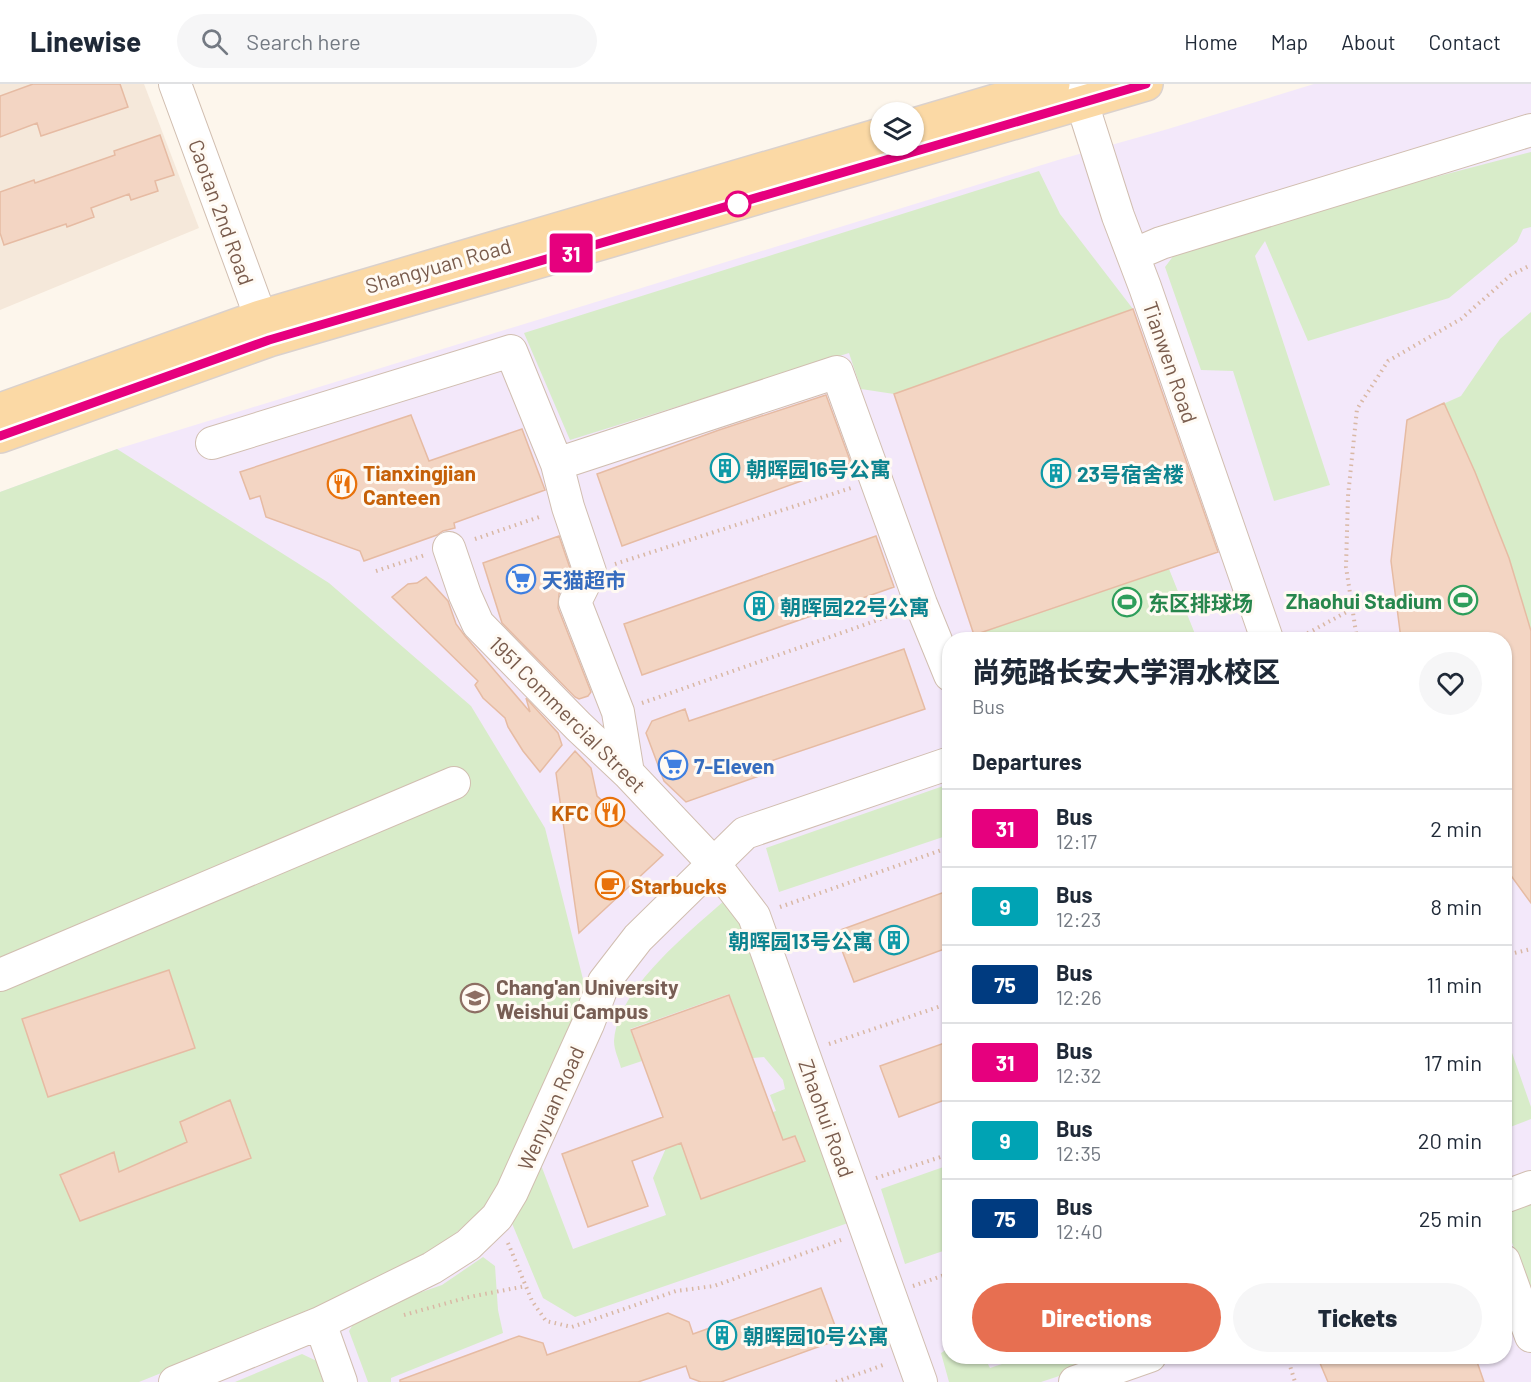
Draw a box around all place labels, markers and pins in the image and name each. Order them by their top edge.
unlabelled marker [725,191,751,217]
building icon: 朝晖园16号公寓 [709,452,741,484]
place label: 朝晖园16号公寓 [746,456,891,481]
building icon: 23号宿舍楼 [1040,457,1072,489]
place label: Tianxingjian Canteen [363,460,476,509]
place label: 23号宿舍楼 [1077,461,1184,486]
restaurant icon: Tianxingjian Canteen [326,468,358,500]
supermarket icon: 天猫超市 [505,563,537,595]
place label: 天猫超市 [542,567,626,592]
sports icon: Zhaohui Stadium [1447,584,1479,616]
sports icon: 东区排球场 [1111,586,1143,618]
place label: Zhaohui Stadium [1286,588,1442,613]
building icon: 朝晖园22号公寓 [743,590,775,622]
place label: 东区排球场 [1148,590,1253,615]
place label: 朝晖园22号公寓 [780,594,930,619]
supermarket icon: 7-Eleven [657,749,689,781]
place label: 7-Eleven [694,753,774,778]
restaurant icon: KFC [594,796,626,828]
place label: KFC [551,800,589,825]
cafe icon: Starbucks [594,869,626,901]
place label: Starbucks [631,873,727,898]
building icon: 朝晖园13号公寓 [878,924,910,956]
place label: 朝晖园13号公寓 [728,928,873,953]
place label: Chang'an University Weishui Campus [496,974,679,1023]
school or university icon: Chang'an University Weishui Campus [459,982,491,1014]
building icon: 朝晖园10号公寓 [706,1319,738,1351]
place label: 朝晖园10号公寓 [743,1323,888,1348]

